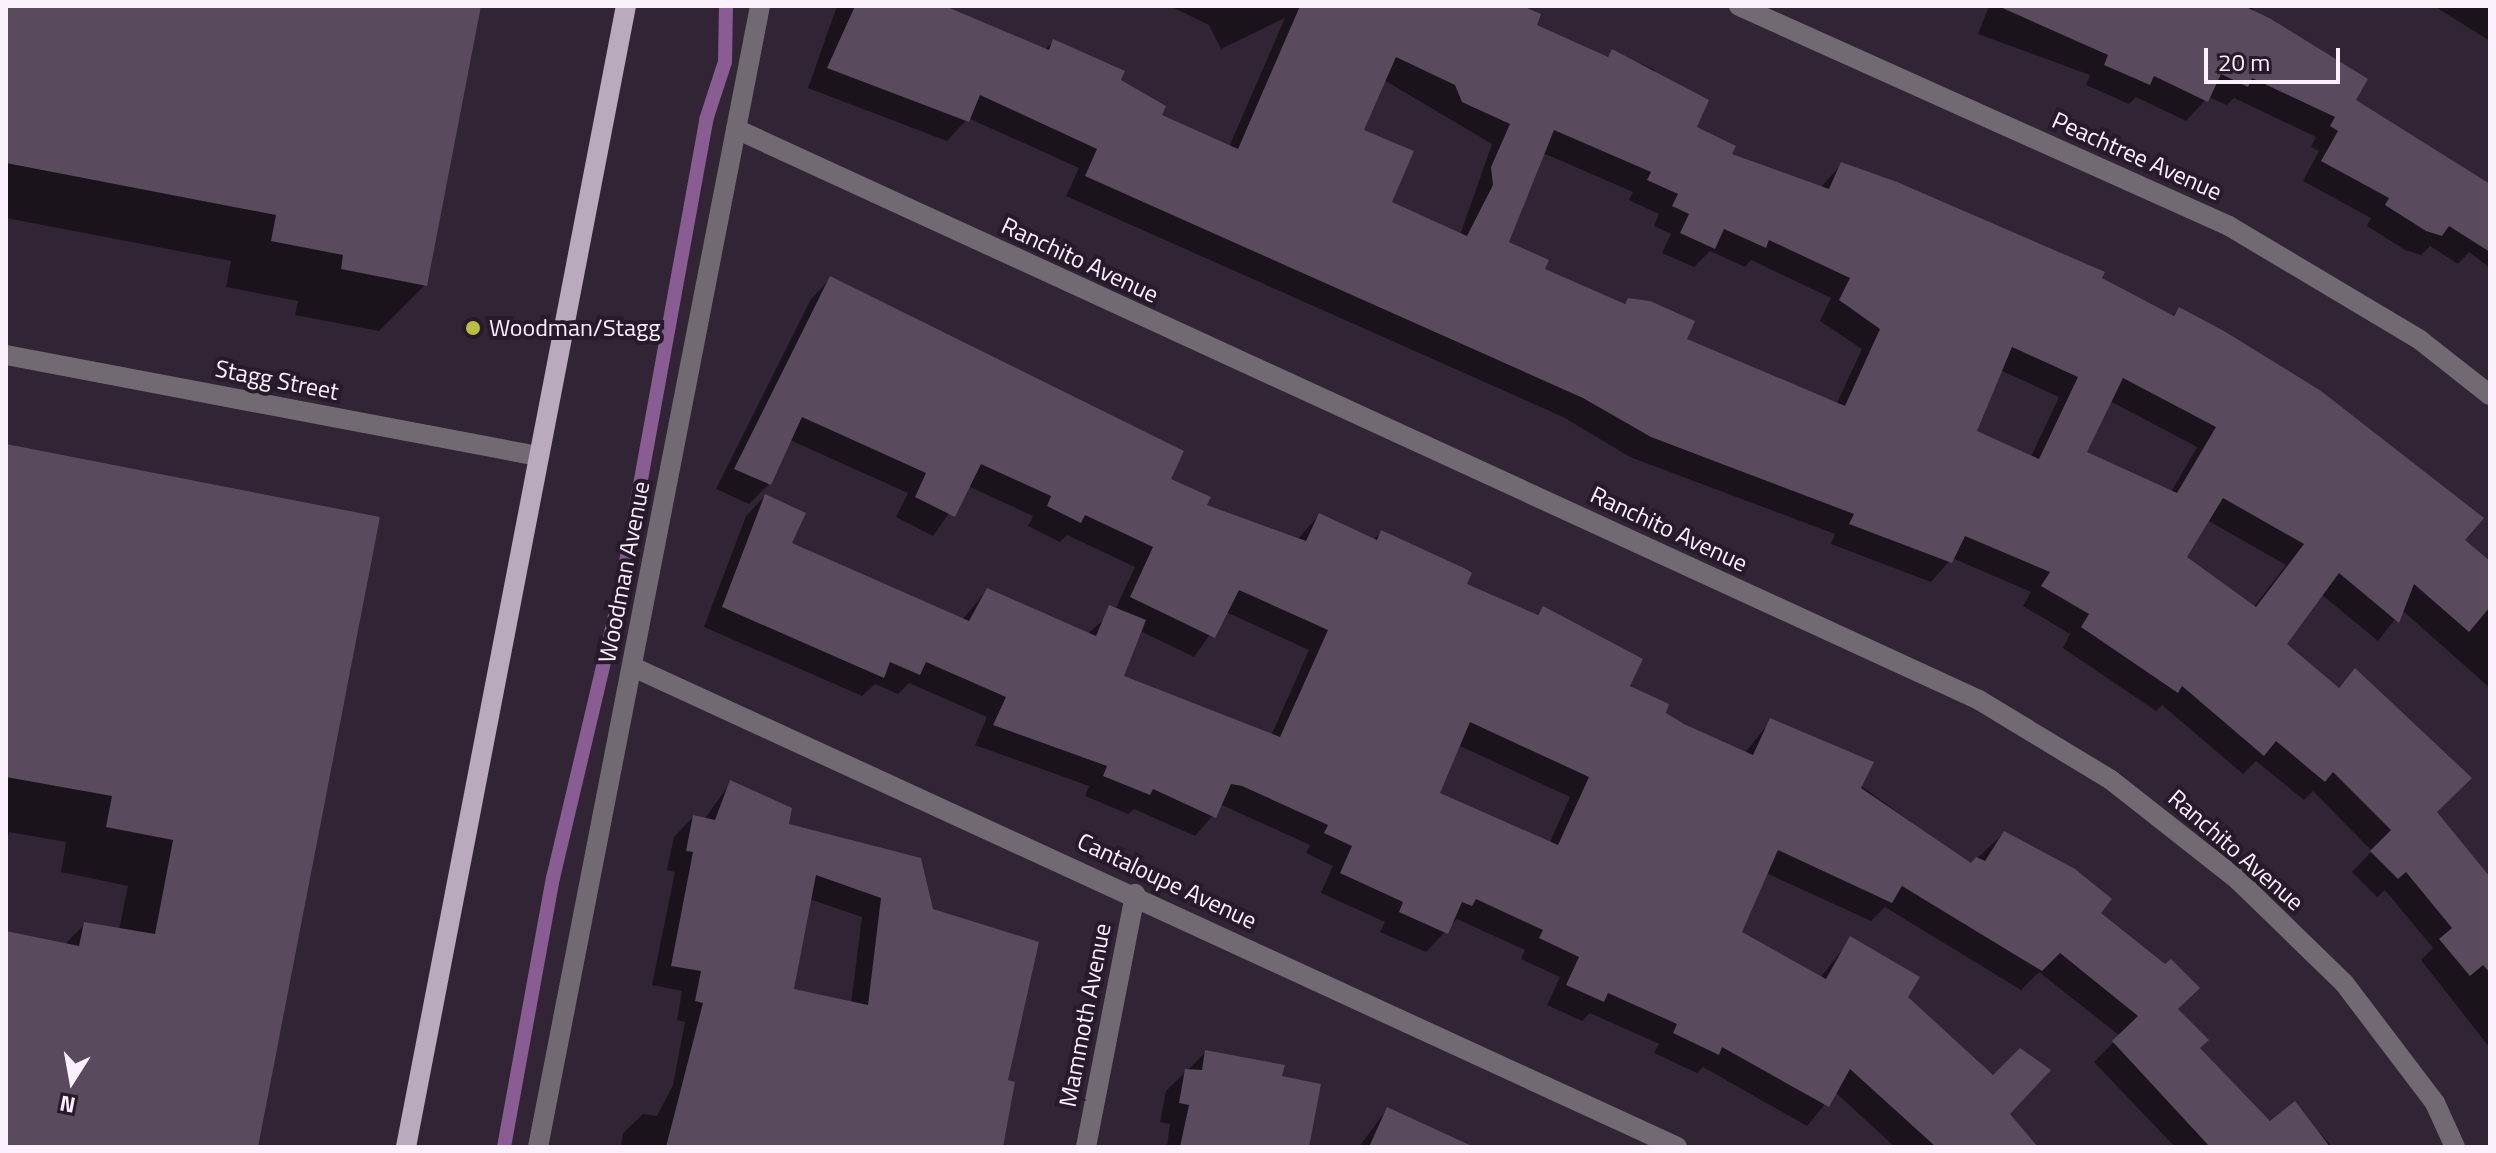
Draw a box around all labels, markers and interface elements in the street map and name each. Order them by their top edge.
scale bar [2208,32,2344,82]
text: 20 m [2218,44,2270,80]
street label: Peachtree Avenue [2048,106,2226,206]
street label: Ranchito Avenue [997,211,1163,309]
place label: Woodman/Stagg [489,314,661,342]
marker: Woodman/Stagg [464,319,482,337]
street label: Stagg Street [213,354,341,406]
street label: Woodman Avenue [592,479,656,665]
street label: Ranchito Avenue [1586,480,1752,578]
street label: Ranchito Avenue [2162,783,2310,917]
street label: Cantaloupe Avenue [1073,827,1261,935]
street label: Mammoth Avenue [1053,921,1117,1109]
north arrow [32,1041,112,1121]
text: N [57,1086,78,1123]

